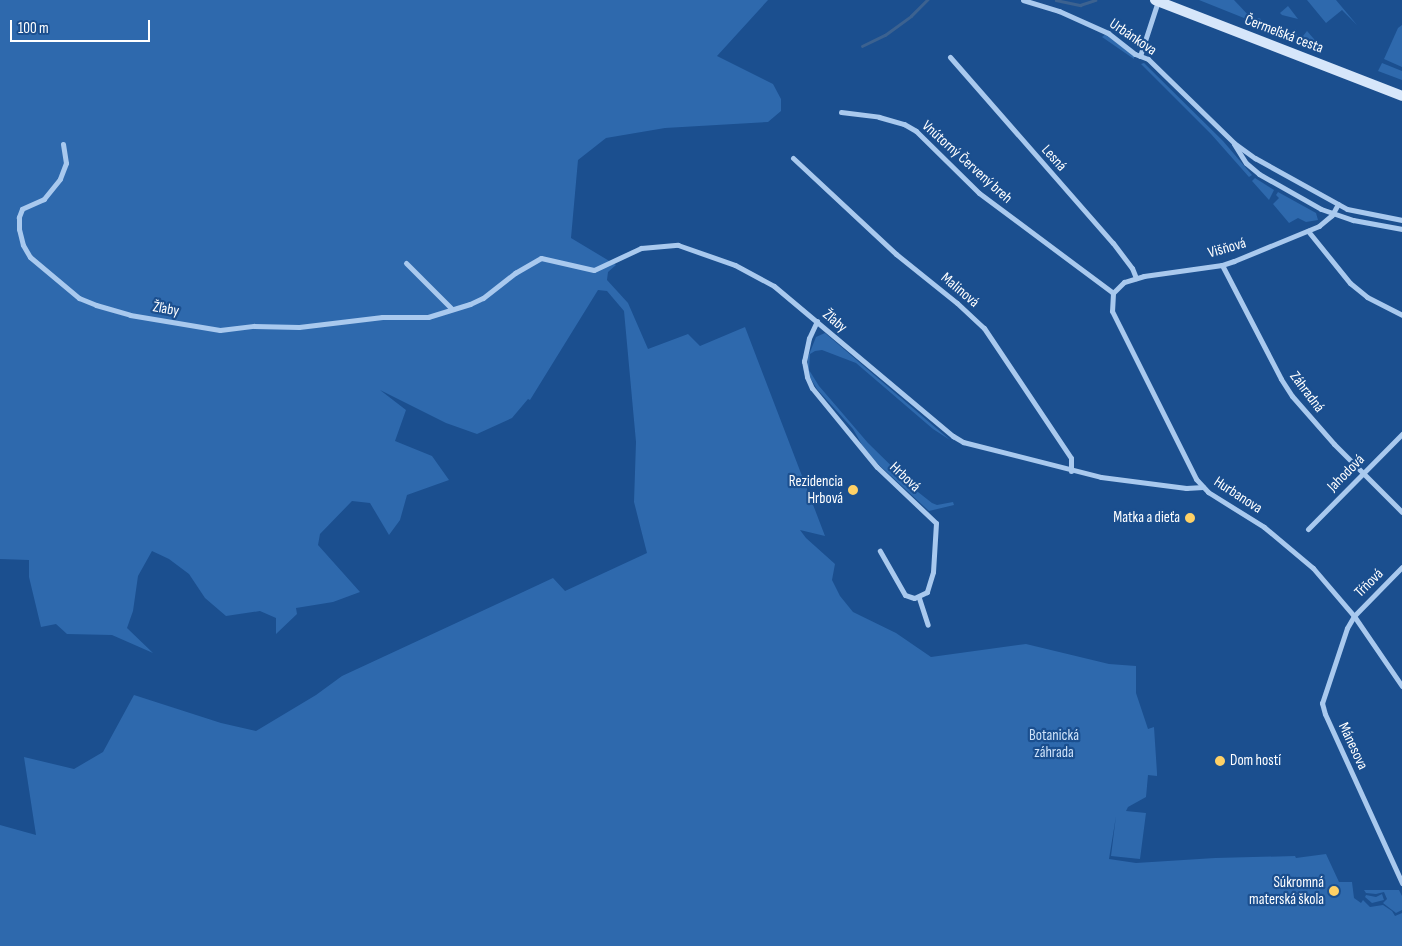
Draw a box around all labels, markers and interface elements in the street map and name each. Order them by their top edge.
scale bar [12,10,152,42]
street label: Čermeľská cesta [1242,11,1326,57]
street label: Urbánkova [1106,15,1160,59]
text: 100 m [18,19,49,38]
street label: Vnútorný Červený breh [918,117,1016,207]
street label: Lesná [1038,141,1070,175]
street label: Višňová [1206,234,1248,262]
street label: Malinová [937,269,983,311]
street label: Žľaby [151,298,181,320]
street label: Žľaby [819,306,851,336]
street label: Záhradná [1286,368,1328,416]
street label: Jahodová [1324,451,1368,495]
street label: Hrbová [886,458,924,496]
place label: Rezidencia Hrbová [789,472,843,507]
street label: Hurbanova [1210,473,1266,517]
marker: Rezidencia Hrbová [847,484,859,496]
place label: Matka a dieťa [1113,509,1180,527]
marker: Matka a dieťa [1184,512,1196,524]
street label: Tŕňová [1351,565,1387,601]
street label: Mánesova [1334,720,1372,772]
park label: Botanická záhrada [1029,726,1079,761]
place label: Dom hostí [1230,752,1281,770]
marker: Dom hostí [1214,755,1226,767]
place label: Súkromná materská škola [1249,873,1324,908]
marker: Súkromná materská škola [1328,885,1340,897]

